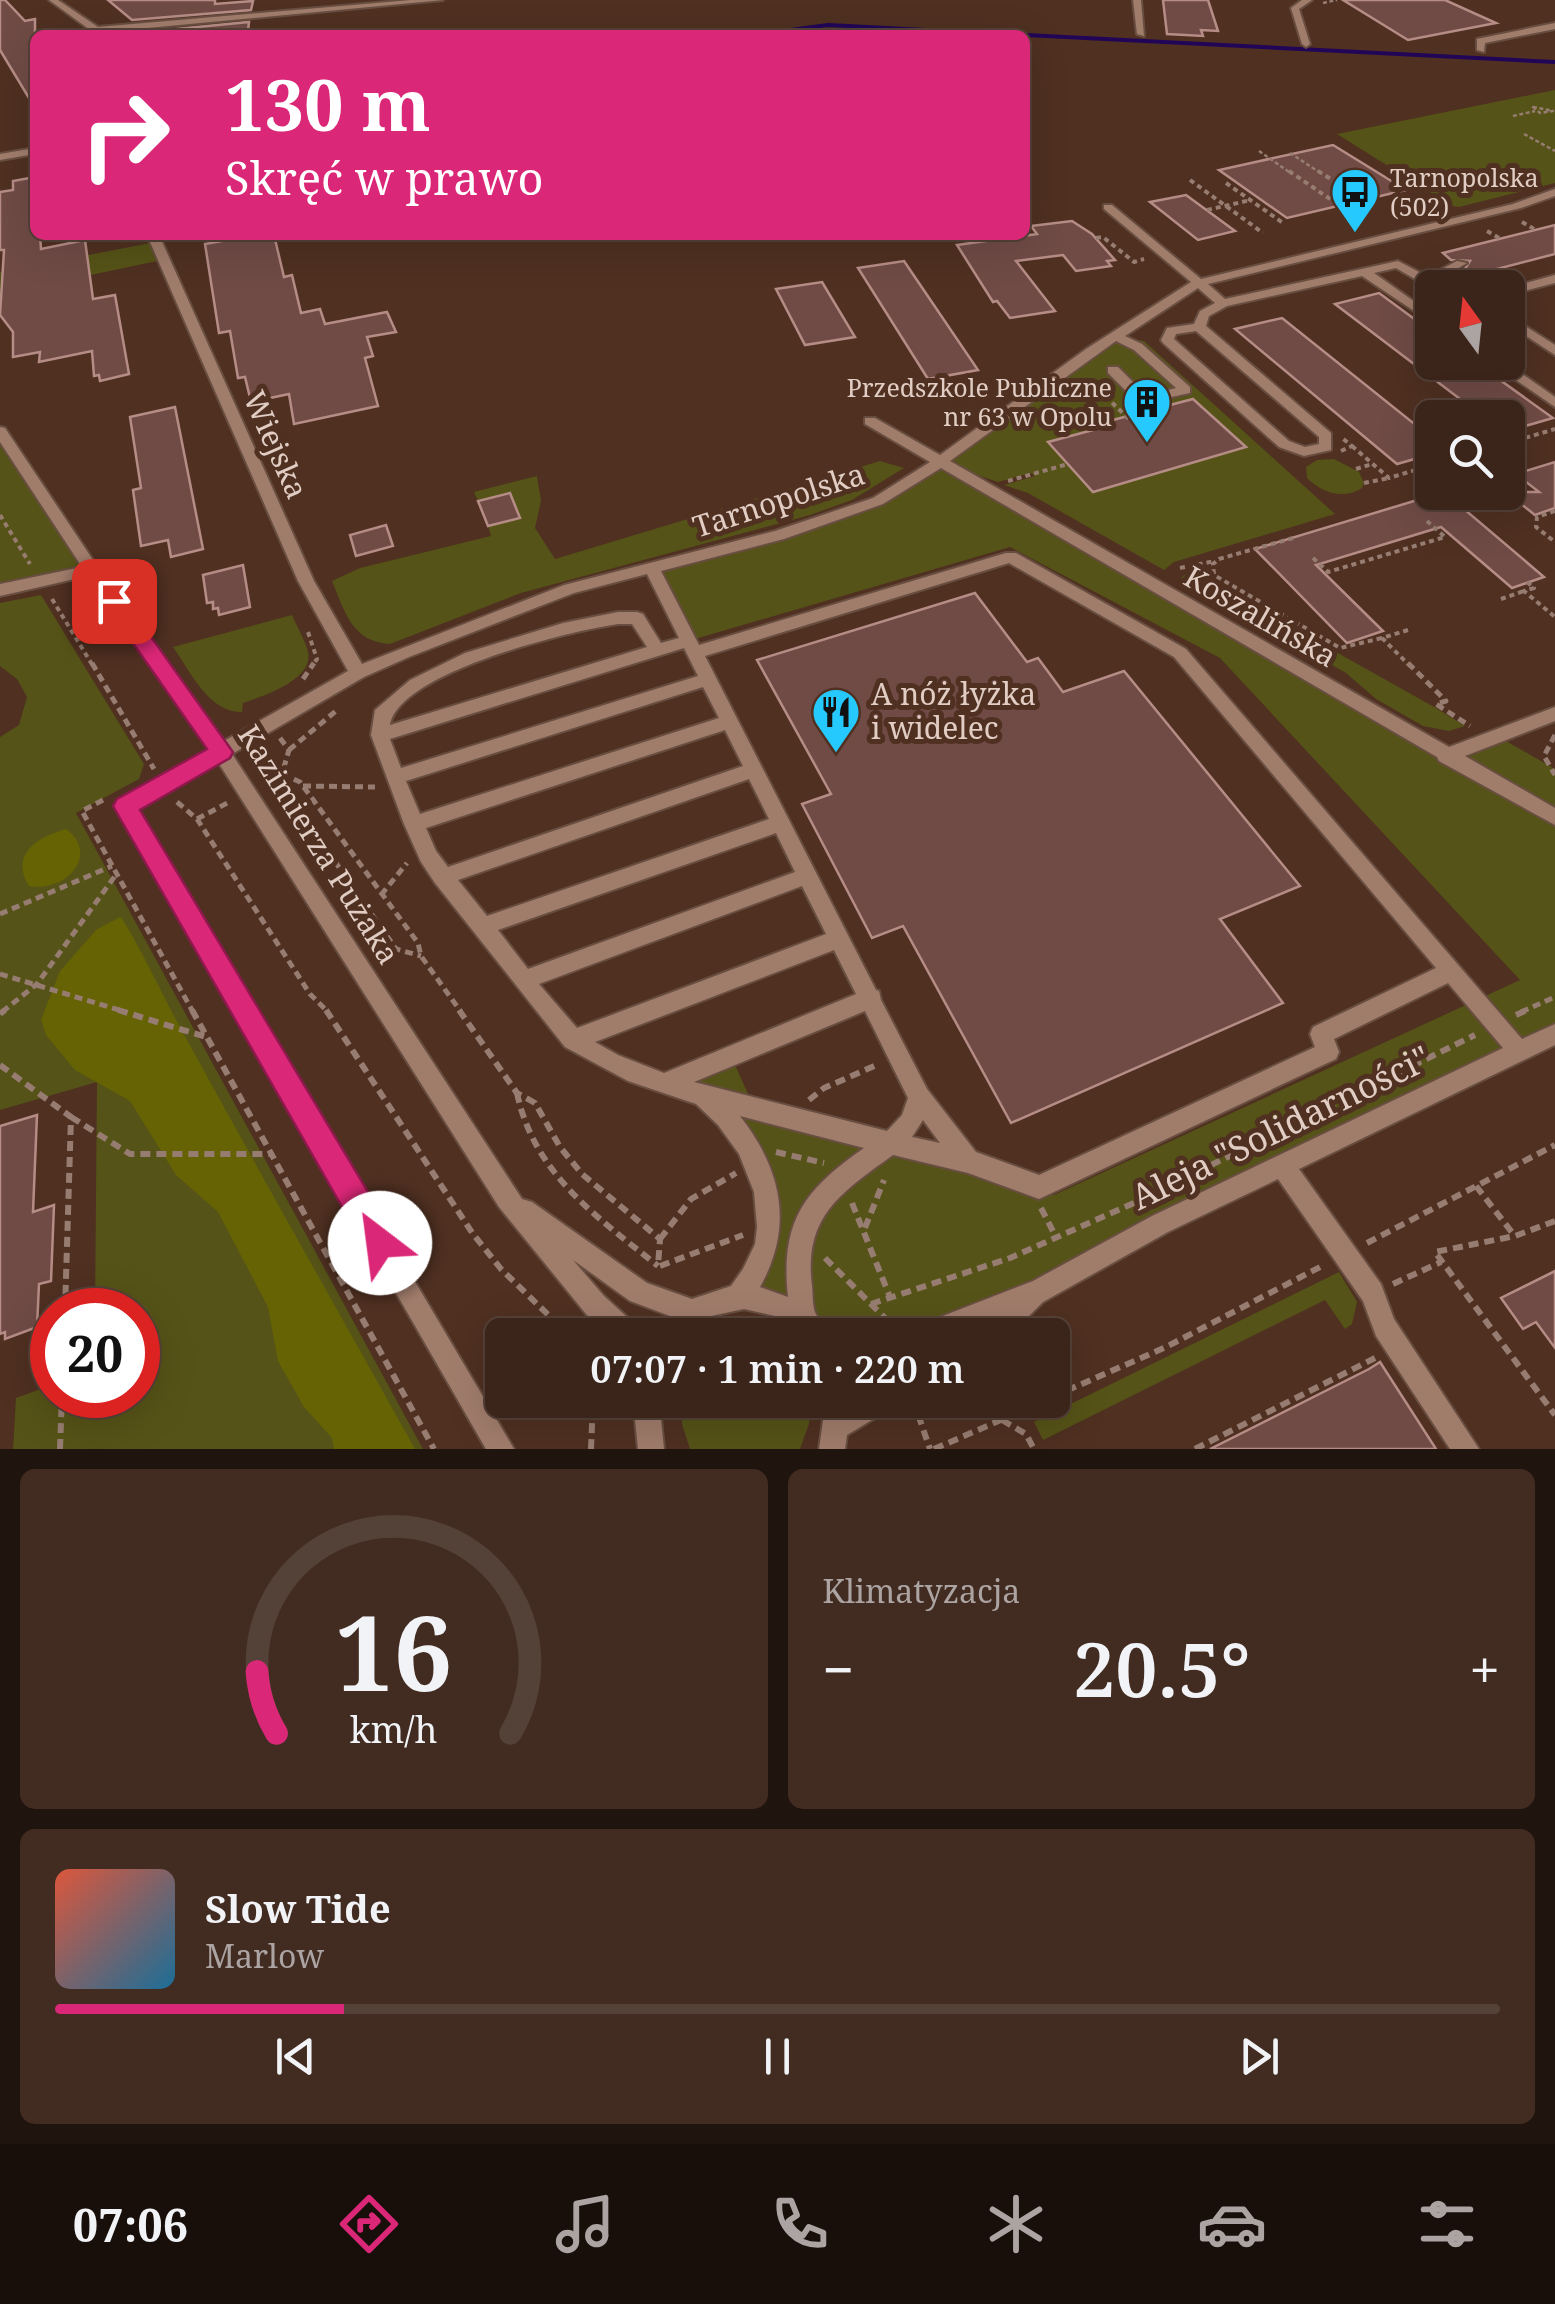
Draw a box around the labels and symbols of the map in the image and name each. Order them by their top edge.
place label: Tarnopolska (502) [1390,160,1538,223]
bus stop icon: Tarnopolska (502) [1329,166,1381,234]
north arrow [1415,270,1525,380]
place label: Przedszkole Publiczne nr 63 w Opolu [847,370,1112,433]
building icon: Przedszkole Publiczne nr 63 w Opolu [1121,376,1173,444]
street label: Wiejska [234,384,318,505]
street label: Tarnopolska [687,453,870,547]
street label: Koszalińska [1177,556,1344,676]
pin [72,559,157,644]
place label: A nóż łyżka i widelec [871,673,1036,748]
restaurant icon: A nóż łyżka i widelec [810,686,862,754]
street label: Kazimierza Pużaka [229,717,409,972]
street label: Aleja "Solidarności" [1123,1034,1438,1220]
position arrow [328,1191,432,1295]
speed limit sign: 20 [30,1288,160,1418]

